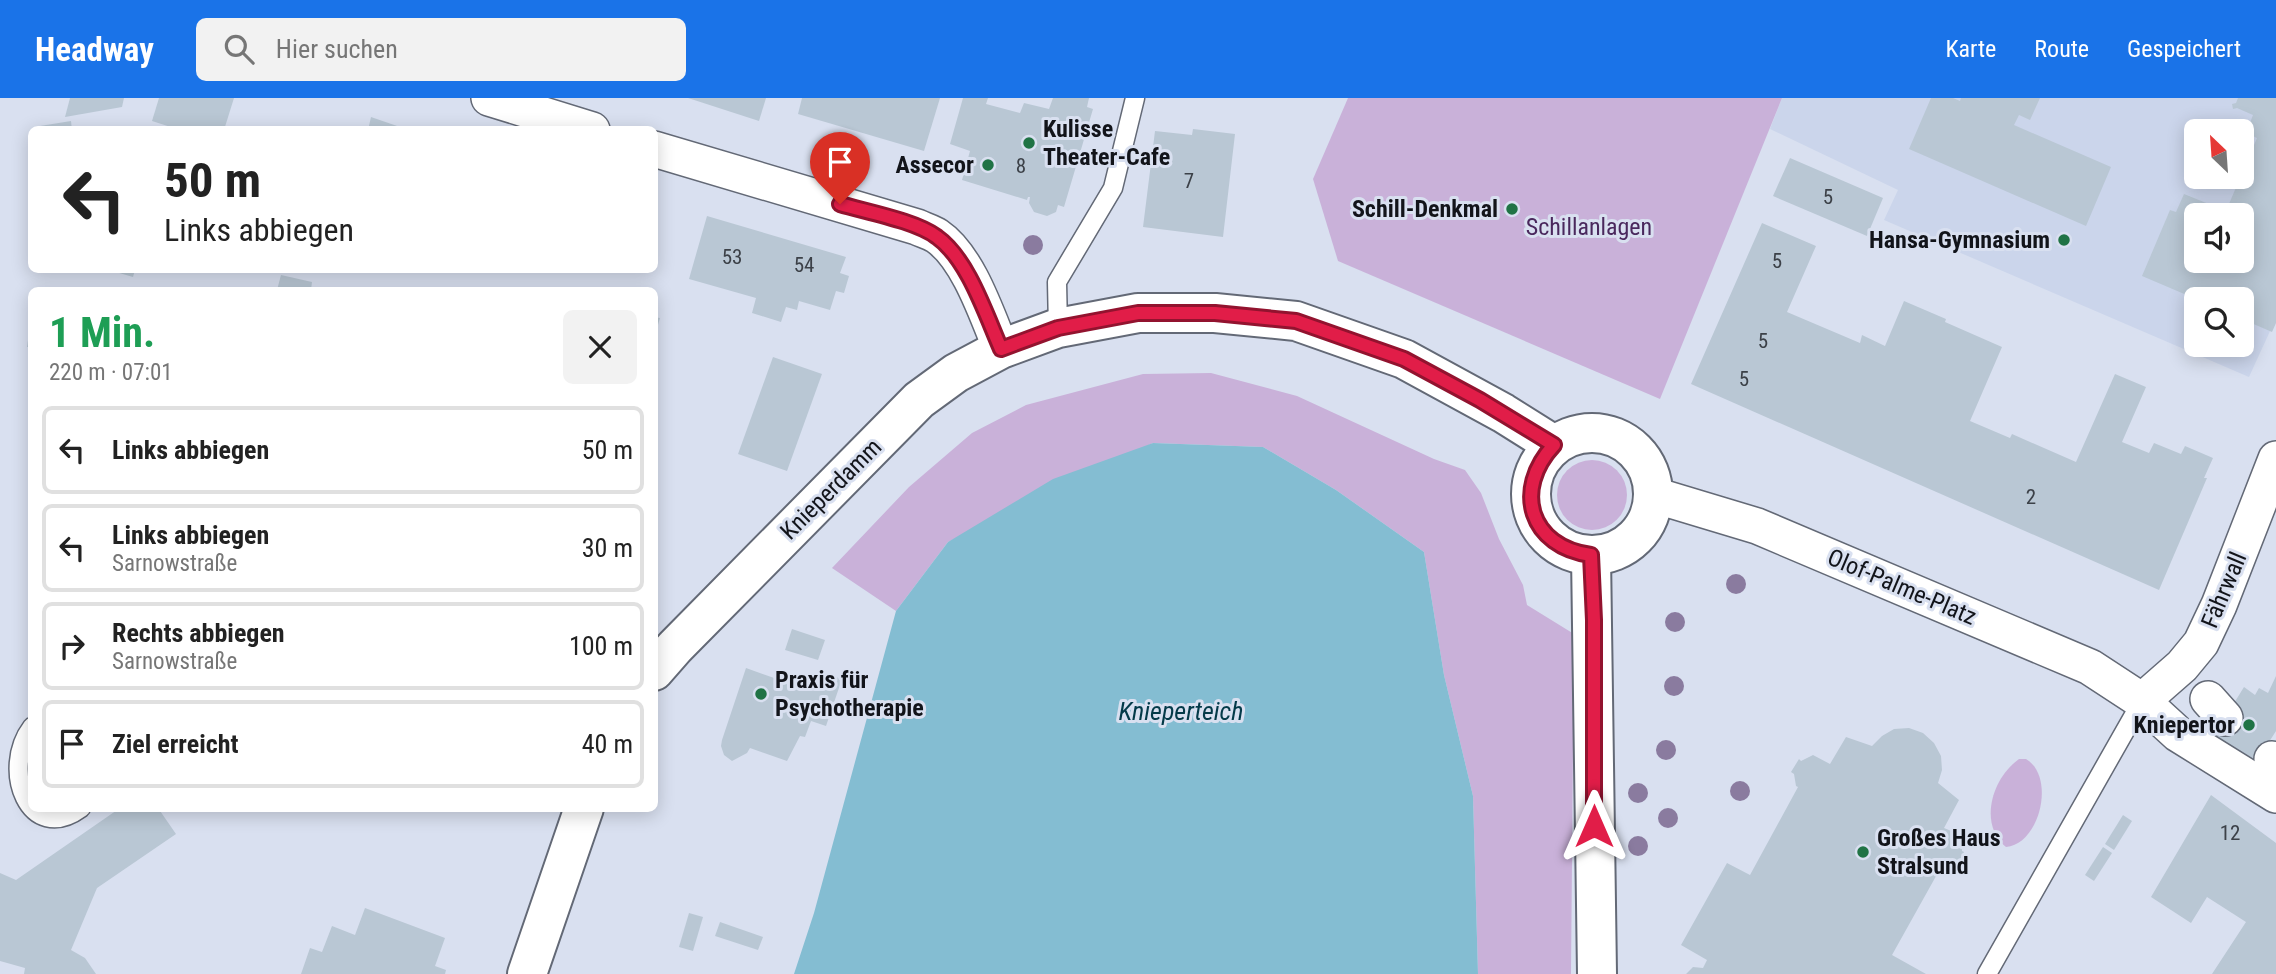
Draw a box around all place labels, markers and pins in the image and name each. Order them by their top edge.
place label: Kulisse Theater-Cafe [1043,115,1170,171]
pin [810,132,870,204]
marker: Kulisse Theater-Cafe [1021,135,1037,151]
place label: Assecor [895,151,974,179]
marker: Assecor [980,157,996,173]
place label: Schill-Denkmal [1352,195,1498,223]
marker: Schill-Denkmal [1504,201,1520,217]
place label: Hansa-Gymnasium [1869,226,2050,254]
marker: Hansa-Gymnasium [2056,232,2072,248]
place label: Praxis für Psychotherapie [775,666,924,722]
marker: Praxis für Psychotherapie [753,686,769,702]
place label: Kniepertor [2134,711,2235,739]
marker: Kniepertor [2241,717,2257,733]
place label: Großes Haus Stralsund [1877,824,2001,880]
marker: Großes Haus Stralsund [1855,844,1871,860]

